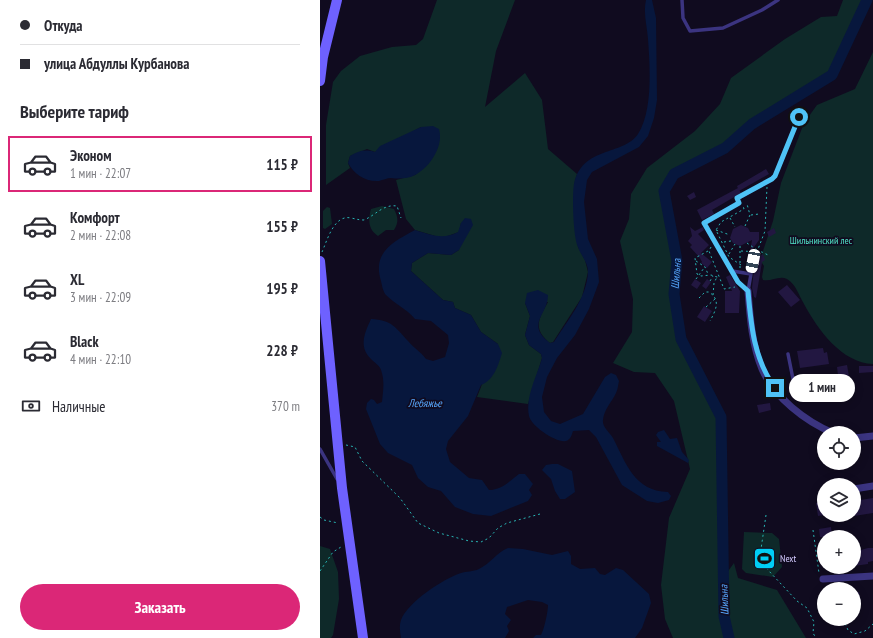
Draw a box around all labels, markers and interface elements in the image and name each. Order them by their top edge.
text: Откуда [44,16,83,35]
text: улица Абдуллы Курбанова [44,54,189,73]
text: Выберите тариф [20,100,129,123]
route start [790,108,808,126]
icon: car [22,146,58,182]
text: Эконом [70,146,111,165]
text: 115 ₽ [266,155,298,174]
text: 1 мин · 22:07 [70,165,131,182]
icon: car [22,208,58,244]
text: Комфорт [70,208,120,227]
text: 155 ₽ [266,217,298,236]
text: 2 мин · 22:08 [70,227,131,244]
park label: Шильнинский лес [790,234,853,247]
car [745,248,761,274]
water label: Шильна [667,257,684,290]
icon: car [22,270,58,306]
text: XL [70,270,84,289]
text: 195 ₽ [266,279,298,298]
text: 3 мин · 22:09 [70,289,131,306]
icon: car [22,332,58,368]
text: Black [70,332,99,351]
text: 228 ₽ [266,341,298,360]
text: 4 мин · 22:10 [70,351,131,368]
callout: 1 мин [789,374,855,402]
route end [766,379,784,397]
text: 1 мин [808,379,836,396]
icon: cash [20,395,42,417]
water label: Лебяжье [407,396,443,410]
text: Наличные [52,397,105,416]
text: 370 m [271,398,300,415]
map controls [817,426,861,626]
button: locate [817,426,861,470]
button: layers [817,478,861,522]
button: + [817,530,861,574]
sports icon: Next [751,545,777,571]
place label: Next [780,552,796,565]
button: − [817,582,861,626]
button: Заказать [20,584,300,630]
water label: Шильна [716,584,732,615]

